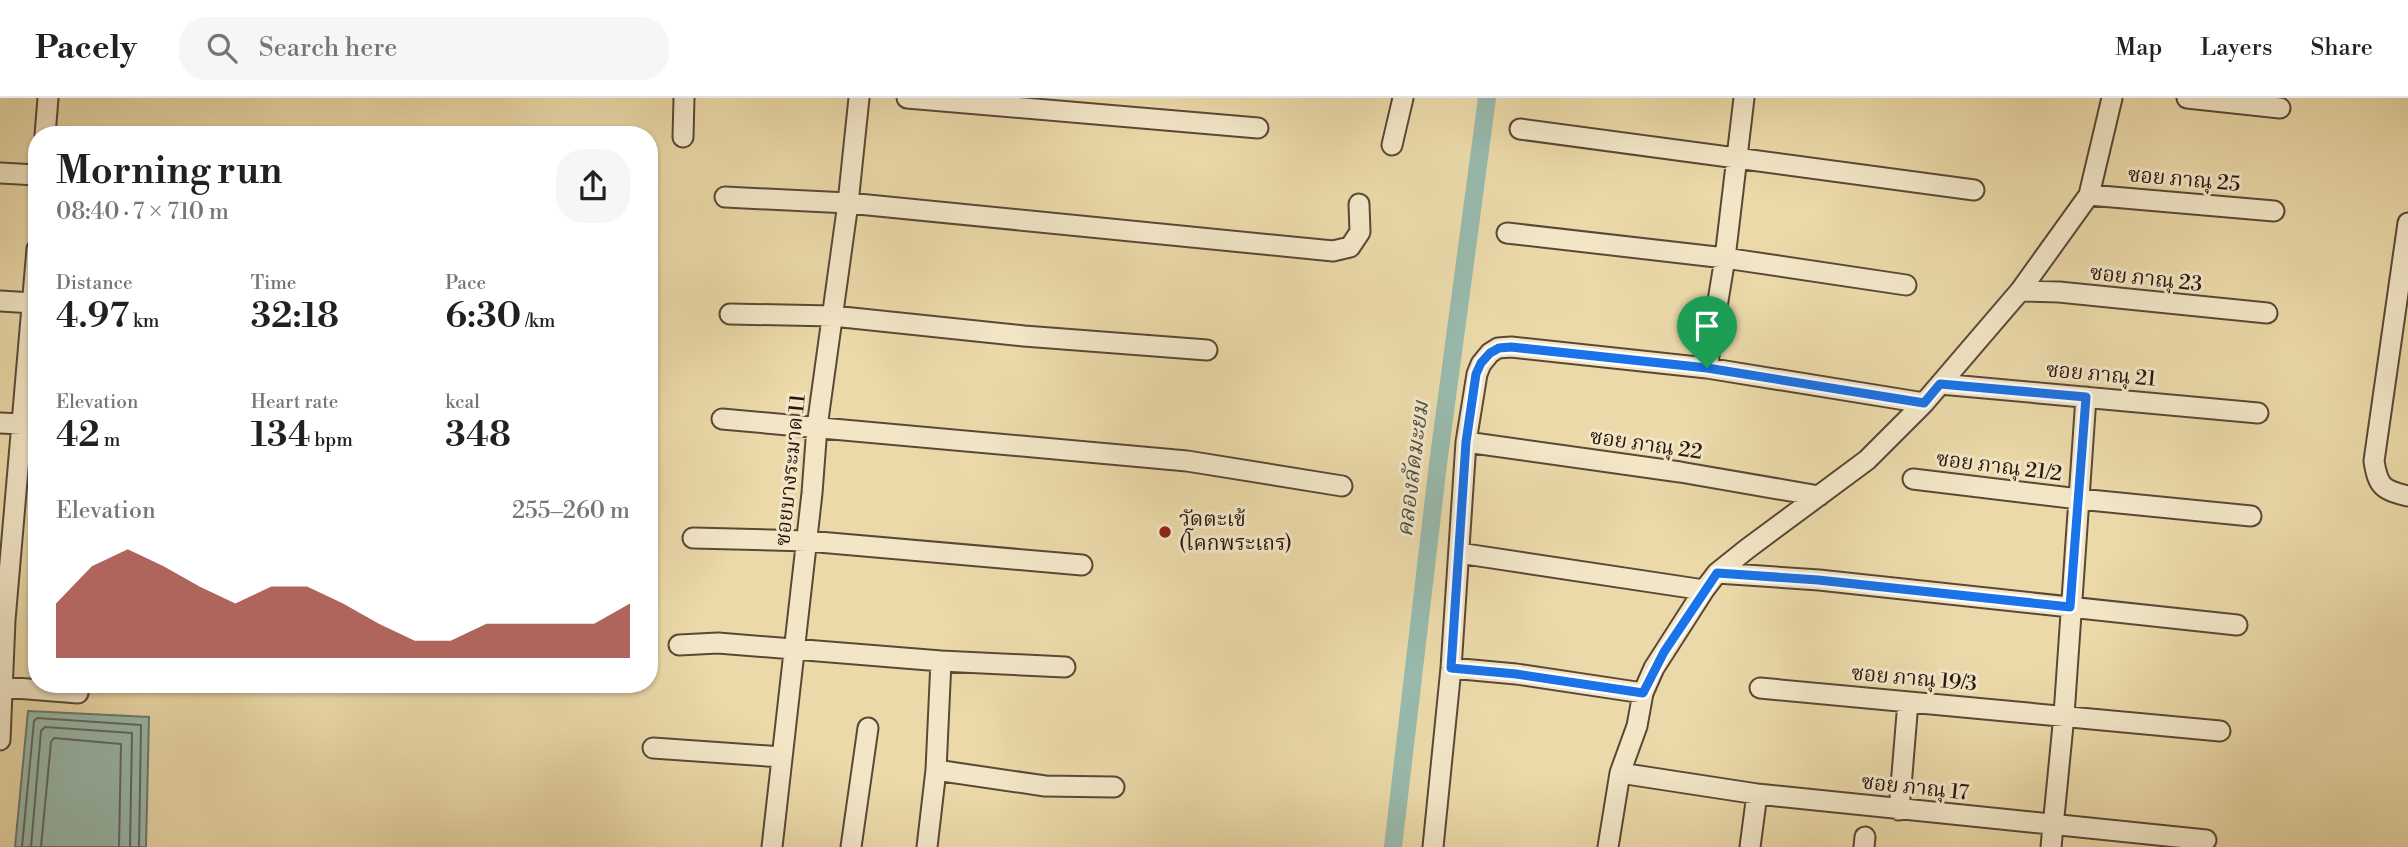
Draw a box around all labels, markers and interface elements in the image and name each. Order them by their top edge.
search box [179,17,669,80]
text: Pacely [35,28,137,69]
icon: search [203,29,241,67]
text: Search here [259,32,397,64]
text: Map [2115,33,2162,63]
text: Layers [2200,33,2272,63]
text: Share [2310,33,2373,63]
text: Morning run [56,148,282,195]
button: share [556,149,630,223]
street label: ซอย ภาณุ 25 [2127,162,2241,198]
text: 08:40 · 7 × 710 m [56,198,229,226]
street label: ซอย ภาณุ 23 [2088,260,2204,298]
text: Distance [56,271,133,295]
text: Time [251,271,296,295]
text: Pace [445,271,486,295]
text: 4.97 [56,295,129,338]
text: 32:18 [251,295,339,338]
text: 6:30 [445,295,521,338]
pin [1677,296,1737,368]
icon: arrive [1688,307,1726,345]
text: km [129,309,160,333]
text: /km [521,309,555,333]
street label: ซอย ภาณุ 21 [2045,357,2157,393]
text: Elevation [56,390,138,414]
text: Heart rate [251,390,338,414]
text: kcal [445,390,480,414]
street label: ซอยบางระมาด 11 [770,393,812,547]
water label: คลองลัดมะยม [1391,399,1435,538]
text: 42 [56,414,100,457]
text: 134 [251,414,311,457]
text: 348 [445,414,511,457]
street label: ซอย ภาณุ 22 [1588,424,1704,466]
text: m [100,428,120,452]
text: bpm [311,428,353,452]
street label: ซอย ภาณุ 21/2 [1935,446,2063,488]
text: Elevation [56,497,156,525]
text: 255–260 m [512,497,630,525]
place label: วัดตะเข้ (โคกพระเถร) [1179,507,1292,557]
marker: วัดตะเข้ (โคกพระเถร) [1157,524,1173,540]
street label: ซอย ภาณุ 19/3 [1850,661,1978,697]
street label: ซอย ภาณุ 17 [1860,769,1970,807]

